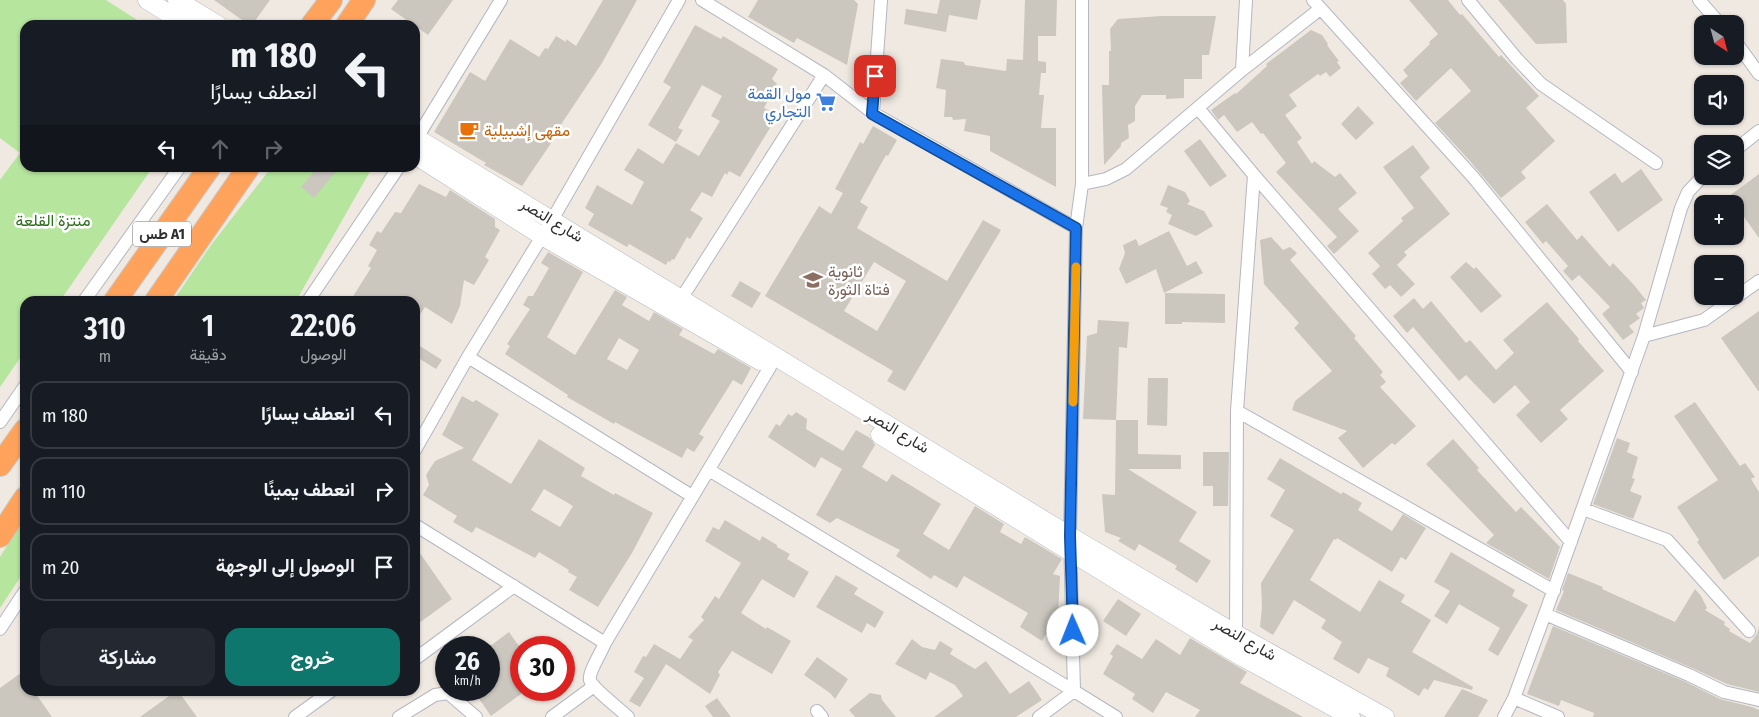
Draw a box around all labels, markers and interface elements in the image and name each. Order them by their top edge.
north arrow [1694,15,1744,65]
map controls [1694,15,1744,305]
text: 180 m [231,34,317,76]
icon: left [335,40,400,105]
pin [854,55,896,97]
icon: arrive [861,62,889,90]
button: sound [1694,75,1744,125]
text: انعطف يسارًا [210,78,317,105]
place label: مول القمة التجاري [748,84,811,125]
supermarket icon: مول القمة التجاري [815,91,837,113]
cafe icon: مقهى إشبيلية [458,119,480,141]
place label: مقهى إشبيلية [484,121,570,141]
icon: left [153,135,181,163]
icon: ahead [206,135,234,163]
icon: right [259,135,287,163]
button: layers [1694,135,1744,185]
street label: شارع النصر [515,193,587,248]
button: + [1694,195,1744,245]
park label: منتزة القلعة [15,211,91,231]
road number: طس A1 [133,222,191,246]
button: − [1694,255,1744,305]
place label: ثانوية فتاة الثورة [828,262,890,300]
school or university icon: ثانوية فتاة الثورة [802,269,824,291]
text: 1 [202,308,214,344]
text: 22:06 [290,308,356,344]
text: 310 [84,311,126,347]
text: دقيقة [190,345,227,364]
text: الوصول [300,345,346,364]
text: m [99,347,111,366]
icon: left [370,401,398,429]
text: انعطف يسارًا [261,402,355,425]
text: 180 m [42,404,88,427]
street label: شارع النصر [861,404,933,459]
icon: right [370,477,398,505]
text: انعطف يمينًا [263,478,355,501]
text: 110 m [42,480,86,503]
icon: arrive [370,553,398,581]
text: الوصول إلى الوجهة [216,554,355,577]
text: 20 m [42,556,79,579]
position arrow [1046,604,1098,656]
street label: شارع النصر [1208,613,1280,666]
button: مشاركة [40,628,215,686]
button: خروج [225,628,400,686]
speed limit sign: 30 [510,636,575,701]
text: 26 [455,647,480,677]
text: km/h [454,674,481,688]

